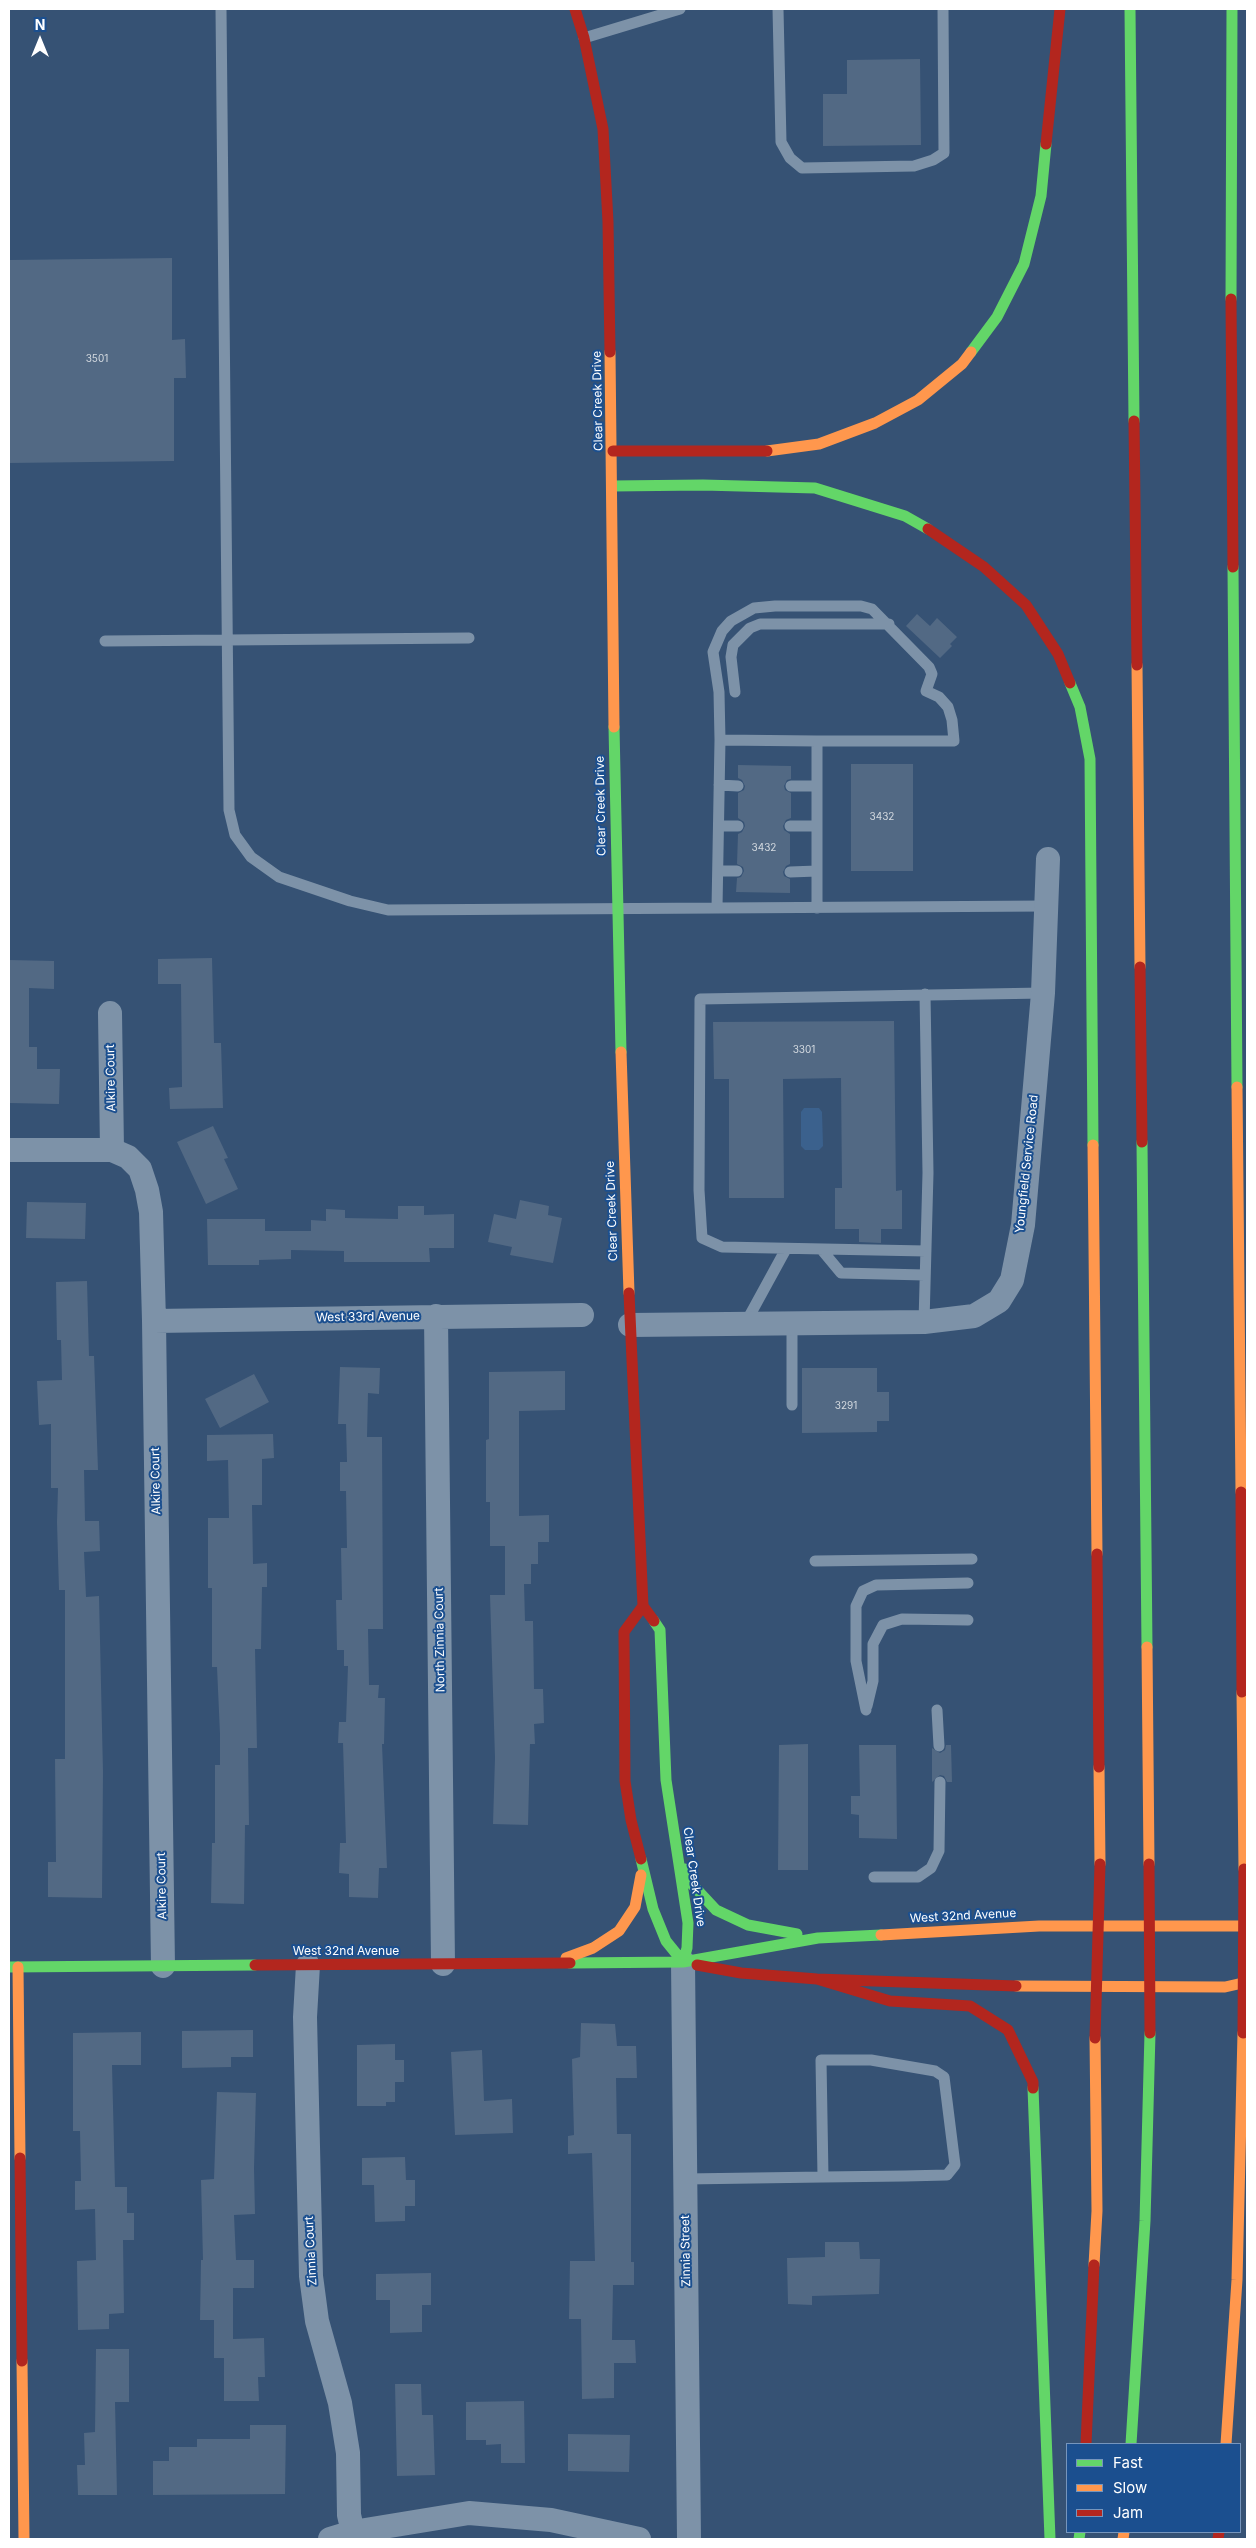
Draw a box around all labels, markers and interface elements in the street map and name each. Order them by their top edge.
north arrow [15,15,65,65]
text: N [35,16,45,33]
street label: Clear Creek Drive [590,351,606,451]
house number: 3501 [86,353,108,365]
street label: Clear Creek Drive [593,756,609,856]
house number: 3432 [870,811,894,823]
house number: 3432 [752,842,776,854]
street label: Alkire Court [103,1044,119,1112]
house number: 3301 [793,1044,815,1056]
street label: Youngfield Service Road [1013,1094,1041,1234]
street label: Clear Creek Drive [603,1161,621,1261]
street label: West 33rd Avenue [316,1309,420,1325]
house number: 3291 [835,1400,857,1412]
street label: Alkire Court [148,1447,164,1515]
street label: North Zinnia Court [432,1588,448,1692]
street label: Clear Creek Drive [680,1826,708,1928]
street label: Alkire Court [154,1852,170,1920]
street label: West 32nd Avenue [909,1906,1017,1926]
street label: West 32nd Avenue [293,1944,399,1958]
street label: Zinnia Street [678,2215,694,2287]
street label: Zinnia Court [302,2216,320,2286]
legend [1066,2443,1241,2533]
text: Fast [1113,2453,1143,2472]
text: Slow [1113,2478,1147,2497]
text: Jam [1113,2503,1143,2522]

